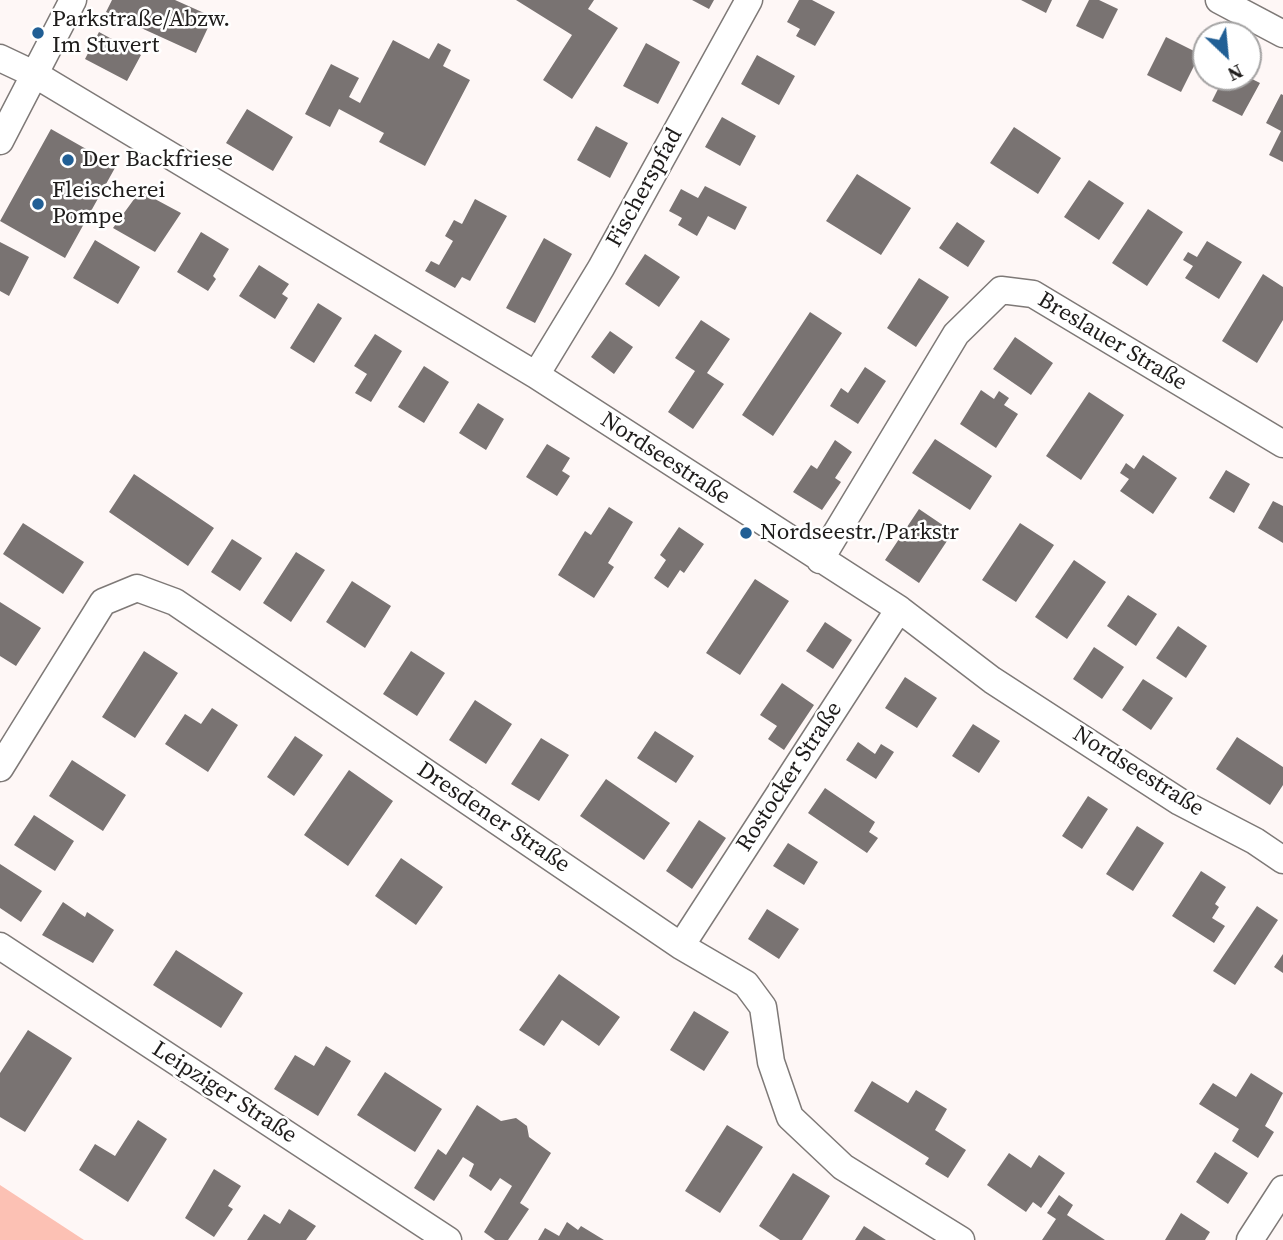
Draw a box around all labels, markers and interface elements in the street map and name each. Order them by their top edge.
place label: Parkstraße/Abzw. Im Stuvert [52,6,230,60]
north arrow [1192,21,1262,91]
marker: Parkstraße/Abzw. Im Stuvert [30,25,46,41]
text: N [1223,58,1247,88]
street label: Fischerspfad [601,124,689,252]
place label: Der Backfriese [82,146,233,174]
marker: Der Backfriese [60,152,76,168]
place label: Fleischerei Pompe [52,177,165,231]
marker: Fleischerei Pompe [30,196,46,212]
street label: Breslauer Straße [1032,287,1192,397]
street label: Nordseestraße [595,407,735,511]
place label: Nordseestr./Parkstr [760,519,959,547]
marker: Nordseestr./Parkstr [738,525,754,541]
street label: Rostocker Straße [731,697,849,857]
street label: Nordseestraße [1067,721,1209,823]
street label: Dresdener Straße [411,757,575,879]
street label: Leipziger Straße [147,1036,301,1150]

